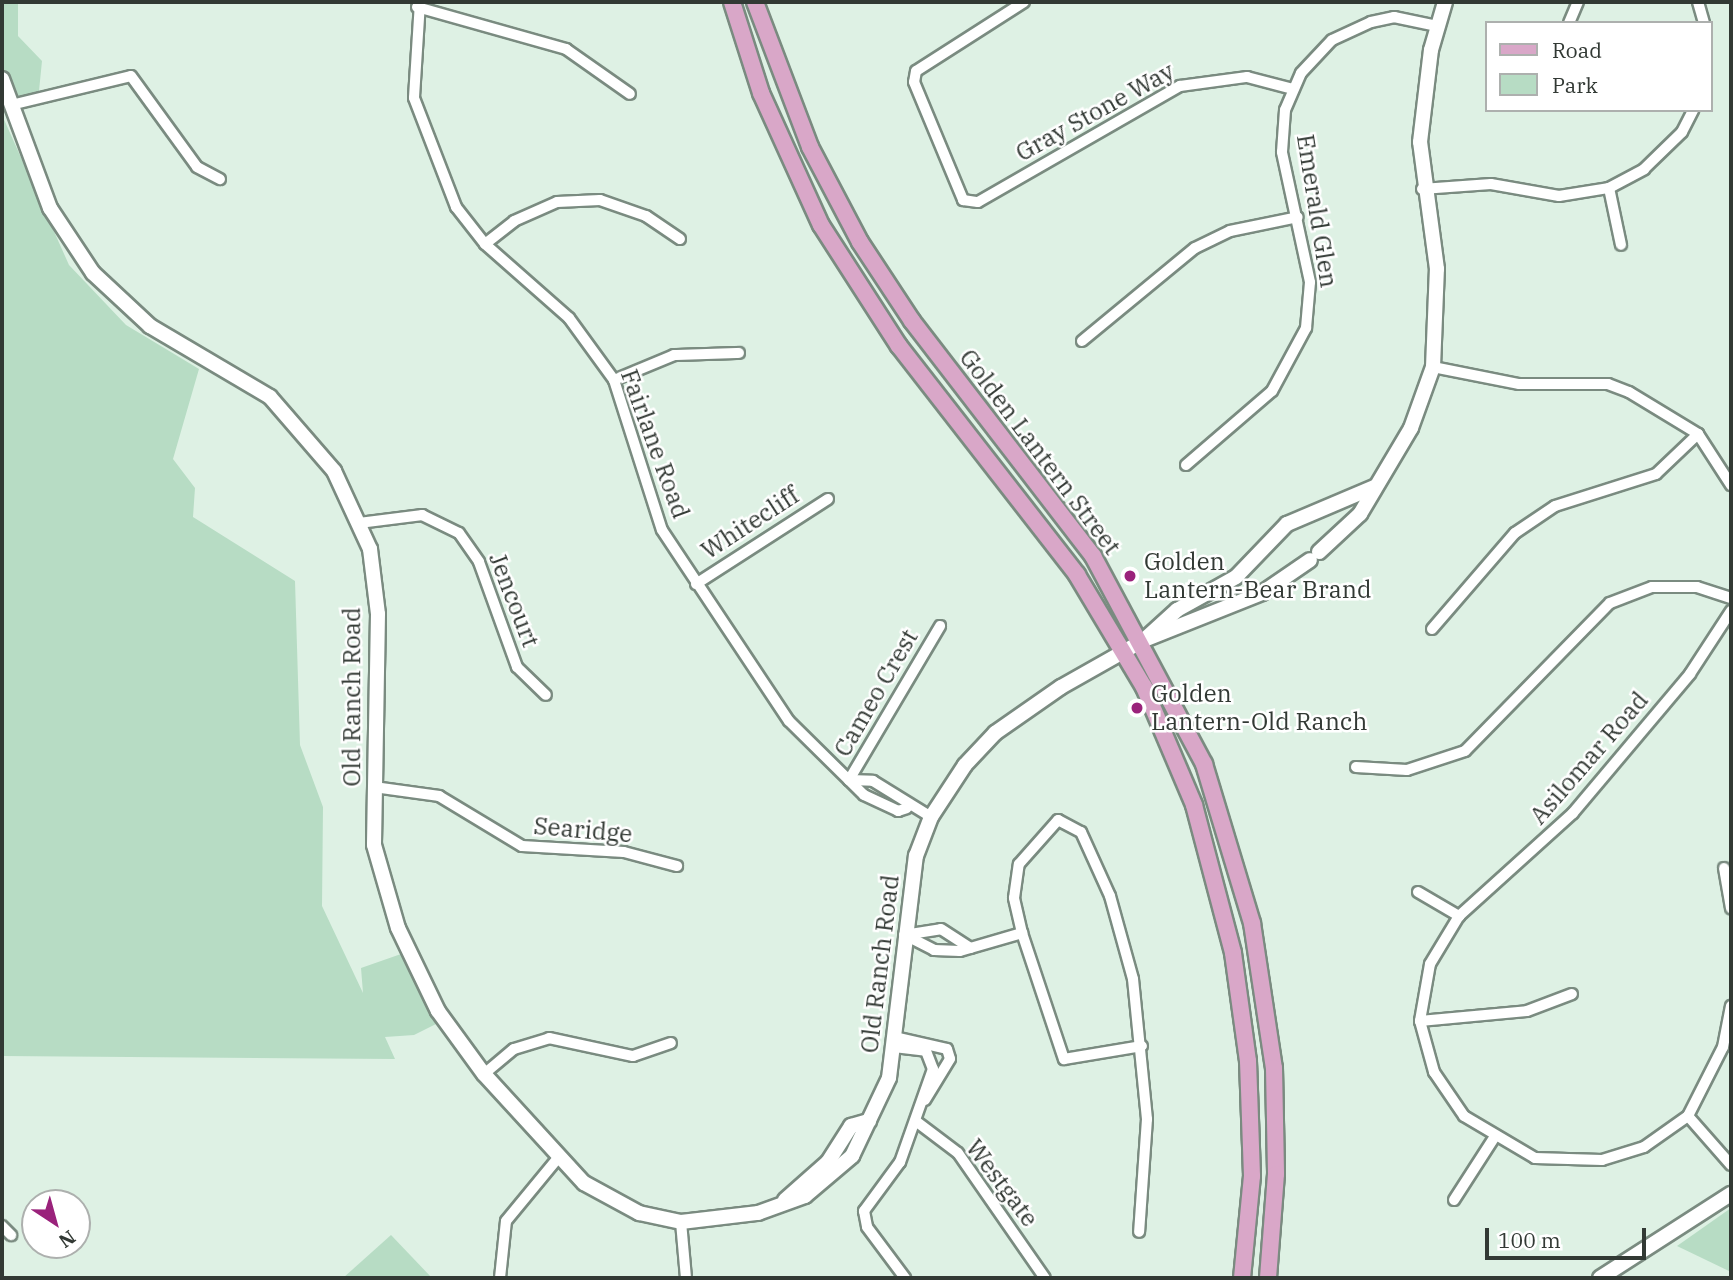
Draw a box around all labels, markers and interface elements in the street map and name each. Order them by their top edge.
legend [1484,21,1712,112]
text: Road [1552,36,1602,64]
street label: Gray Stone Way [1011,57,1179,167]
text: Park [1552,71,1598,99]
street label: Emerald Glen [1291,132,1343,290]
street label: Golden Lantern Street [953,344,1127,560]
street label: Fairlane Road [615,365,695,523]
street label: Whitecliff [696,481,804,565]
place label: Golden Lantern-Bear Brand [1144,548,1372,604]
street label: Jencourt [483,549,545,651]
marker: Golden Lantern-Bear Brand [1122,568,1138,584]
street label: Old Ranch Road [338,607,366,787]
street label: Cameo Crest [828,624,924,762]
place label: Golden Lantern-Old Ranch [1151,680,1367,736]
street label: Asilomar Road [1524,686,1654,830]
marker: Golden Lantern-Old Ranch [1129,700,1145,716]
street label: Searidge [532,811,634,849]
street label: Old Ranch Road [855,873,905,1055]
street label: Westgate [960,1134,1044,1232]
north arrow [21,1189,91,1259]
scale bar [1488,1214,1649,1258]
text: N [54,1225,80,1253]
text: 100 m [1498,1226,1561,1254]

